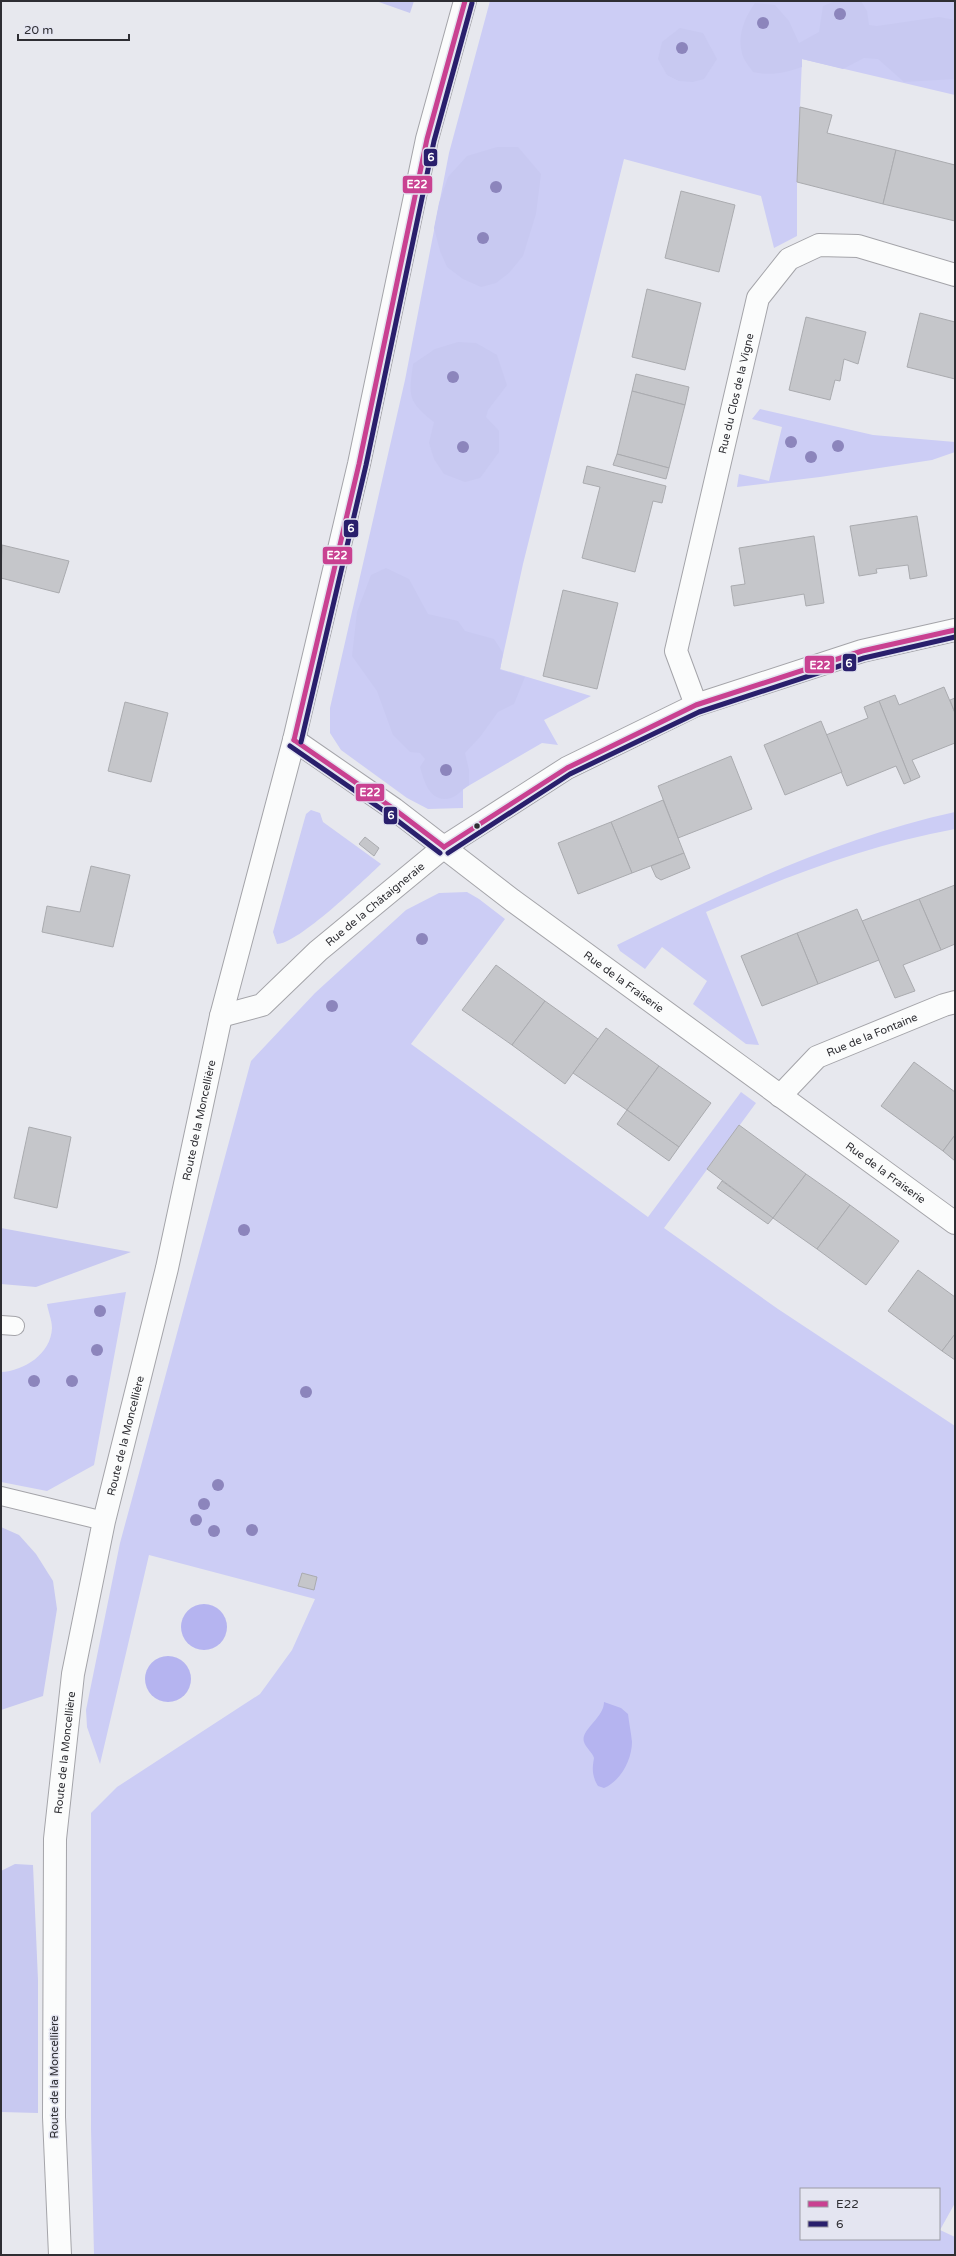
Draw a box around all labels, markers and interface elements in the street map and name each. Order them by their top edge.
scale bar [18,16,129,42]
text: 20 m [24,23,53,37]
line badge: 6 [423,148,438,167]
text: 6 [428,151,435,164]
line badge: E22 [402,175,433,194]
text: E22 [407,178,428,191]
street label: Rue du Clos de la Vigne [716,332,757,455]
line badge: 6 [343,519,359,538]
text: 6 [348,522,355,535]
line badge: E22 [322,546,353,565]
text: E22 [327,549,348,562]
line badge: 6 [842,653,857,672]
line badge: E22 [804,655,835,674]
text: 6 [846,657,853,670]
text: E22 [810,659,831,672]
line badge: E22 [355,783,385,802]
text: E22 [360,786,381,799]
line badge: 6 [383,806,398,825]
text: 6 [388,809,395,822]
unlabelled marker [472,821,482,831]
street label: Rue de la Châtaigneraie [323,860,427,949]
street label: Rue de la Fraiserie [581,949,666,1015]
street label: Rue de la Fontaine [825,1011,919,1059]
street label: Route de la Moncellière [180,1059,218,1182]
street label: Rue de la Fraiserie [843,1139,928,1206]
street label: Route de la Moncellière [105,1375,147,1497]
street label: Route de la Moncellière [52,1691,78,1815]
street label: Route de la Moncellière [48,2016,61,2138]
legend [800,2188,940,2240]
text: E22 [836,2197,859,2211]
text: 6 [836,2217,844,2231]

